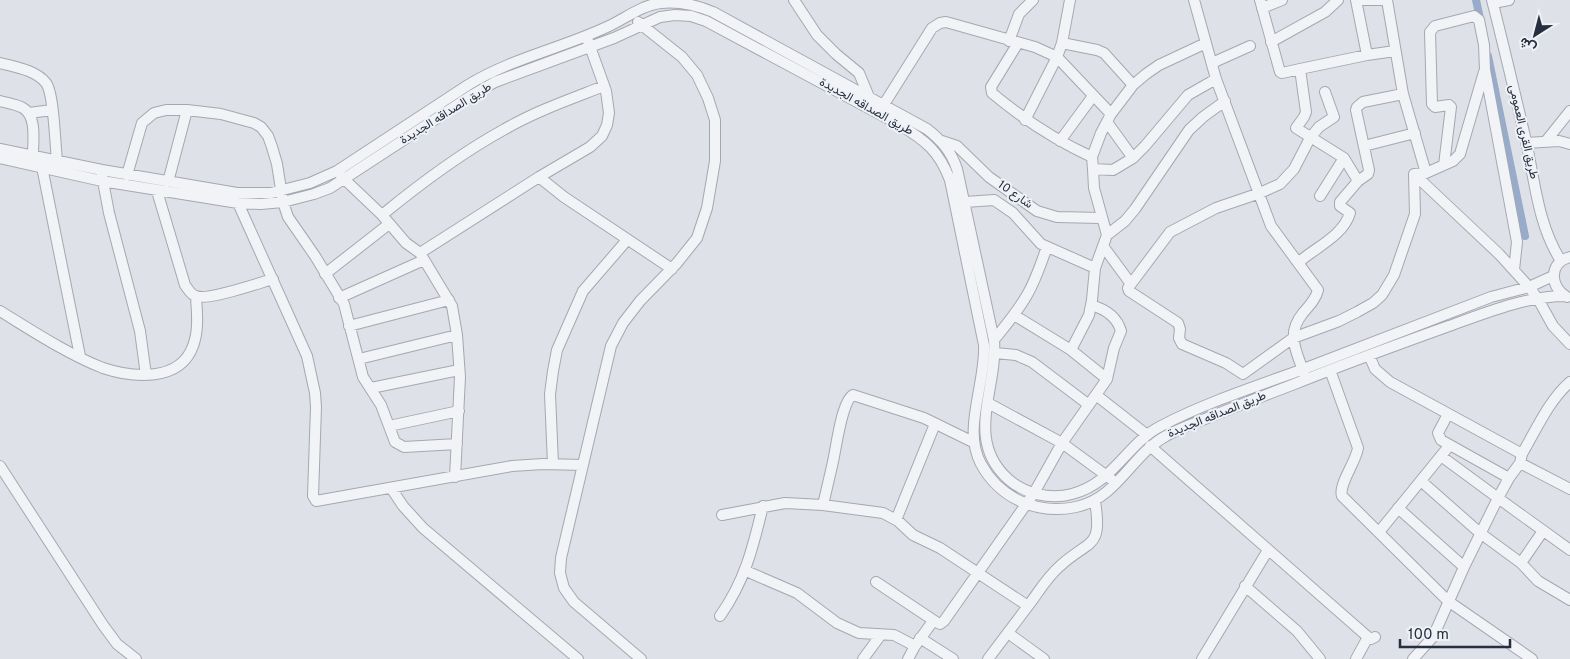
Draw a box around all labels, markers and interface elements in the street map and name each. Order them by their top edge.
north arrow [1510,10,1560,60]
text: ش [1516,32,1540,56]
street label: طريق الصداقه الجديدة [816,75,916,140]
street label: طريق الصداقه الجديدة [397,79,495,149]
street label: طريق القرى العمومى [1504,83,1542,181]
street label: شارع 10 [994,177,1036,213]
street label: طريق الصداقه الجديدة [1165,388,1269,442]
scale bar [1400,616,1510,648]
text: 100 m [1408,626,1449,645]

